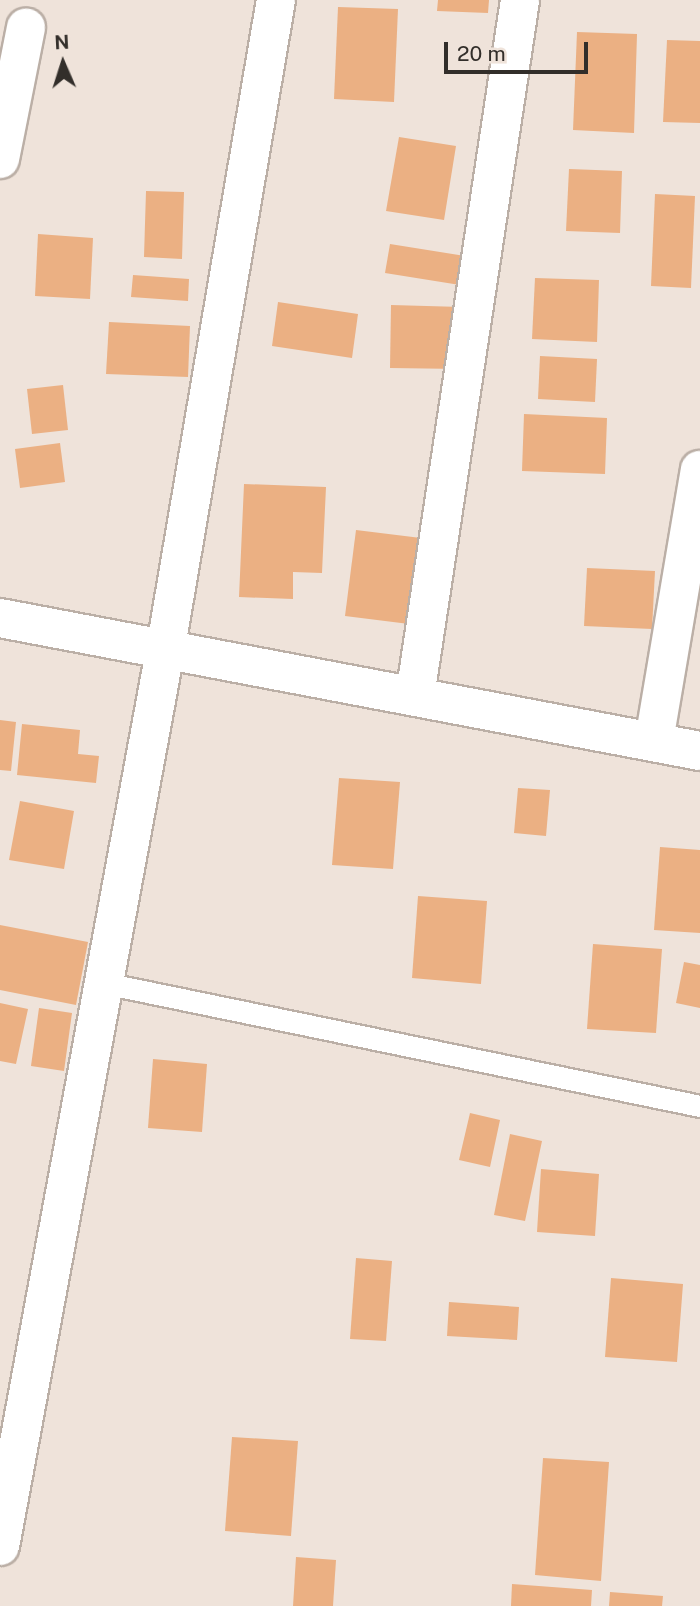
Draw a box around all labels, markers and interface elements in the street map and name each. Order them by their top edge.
north arrow [28,28,98,98]
scale bar [448,28,592,72]
text: N [54,31,70,53]
text: 20 m [457,41,506,66]

